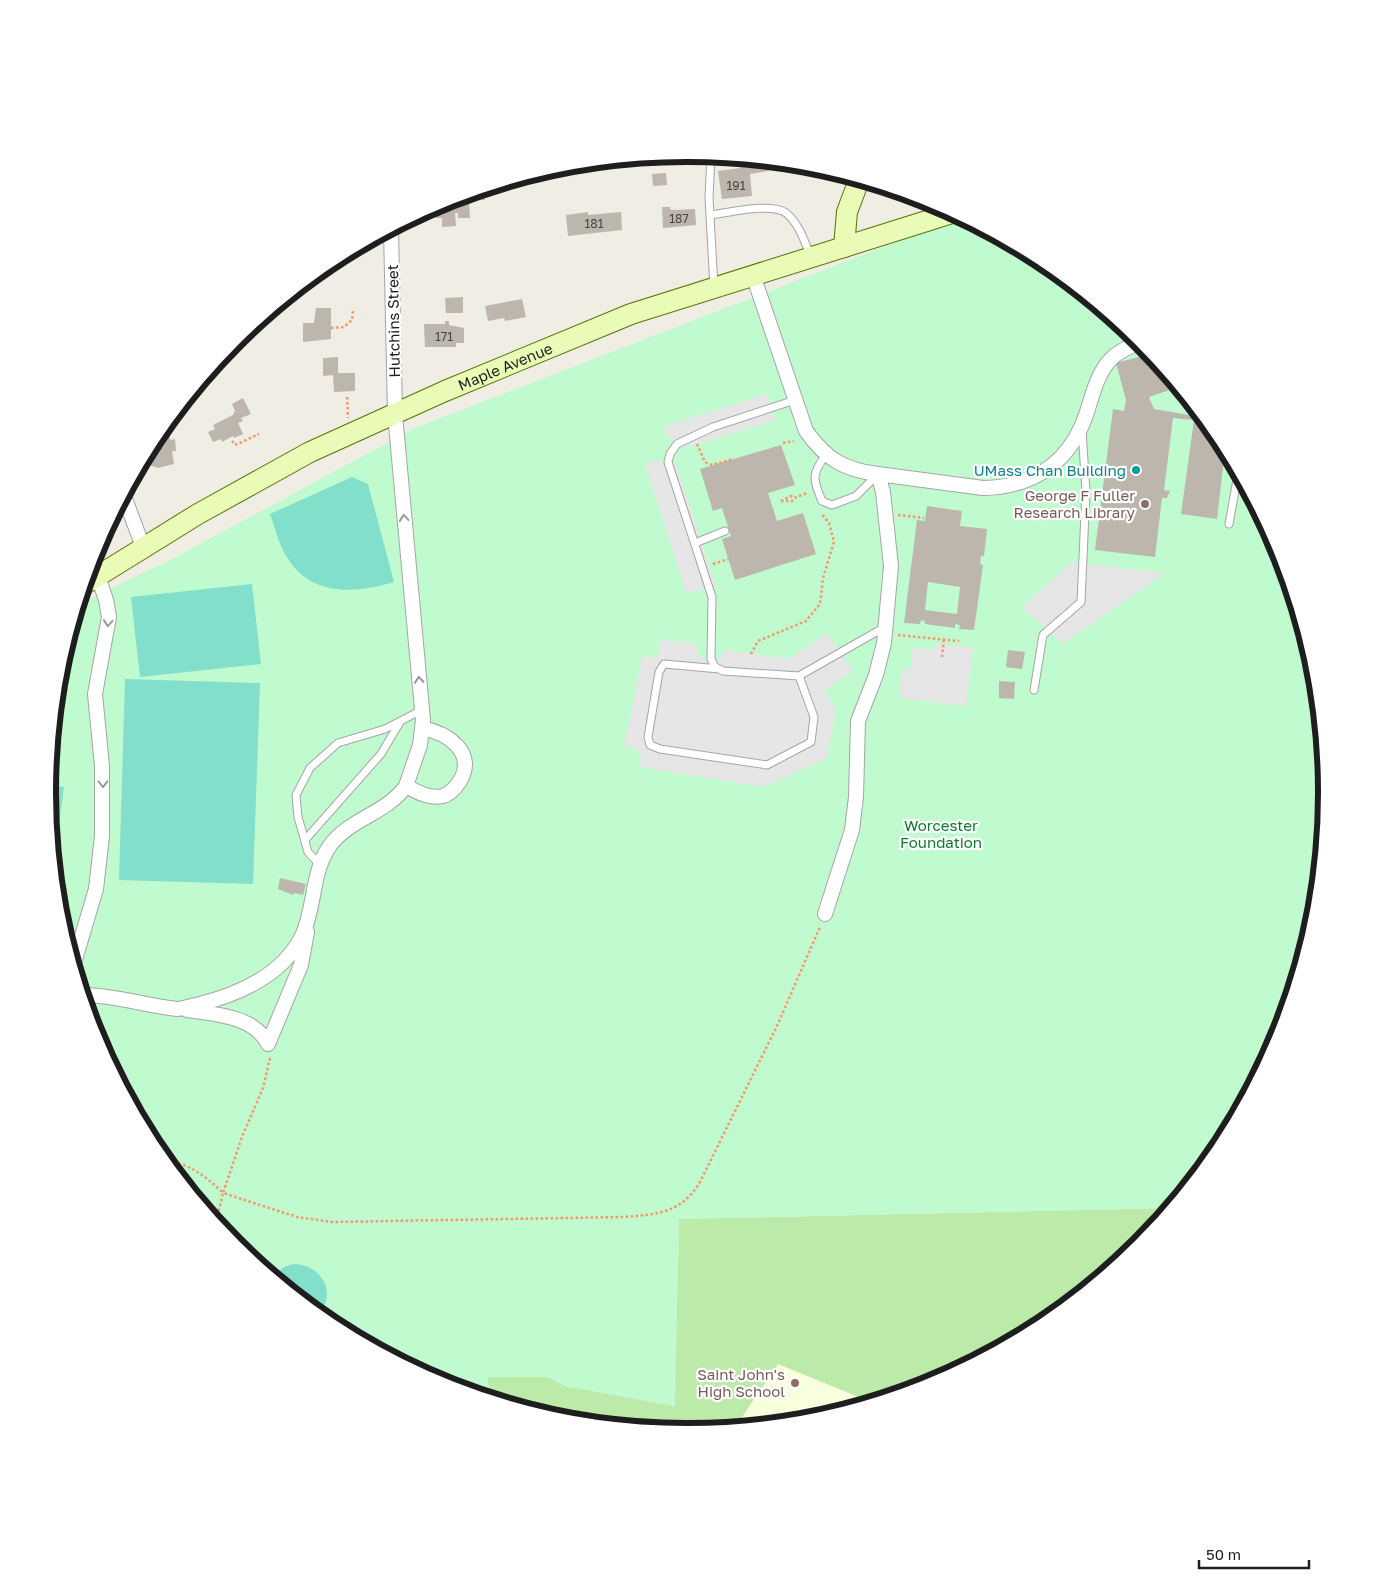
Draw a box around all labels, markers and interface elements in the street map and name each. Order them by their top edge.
house number: 191 [727,178,746,193]
house number: 187 [669,211,689,226]
house number: 181 [585,216,604,231]
street label: Hutchins Street [383,264,403,378]
house number: 171 [435,329,453,344]
street label: Maple Avenue [455,338,555,394]
place label: UMass Chan Building [974,461,1126,479]
marker: UMass Chan Building [1130,464,1142,476]
place label: George F Fuller Research Library [1014,486,1136,521]
marker: George F Fuller Research Library [1139,498,1151,510]
one-way arrow [398,514,409,522]
one-way arrow [103,619,114,627]
one-way arrow [414,675,425,683]
one-way arrow [98,780,108,788]
park label: Worcester Foundation [900,816,982,851]
place label: Saint John's High School [697,1365,785,1400]
marker: Saint John's High School [789,1377,801,1389]
scale bar [1199,1538,1309,1570]
text: 50 m [1206,1545,1241,1563]

